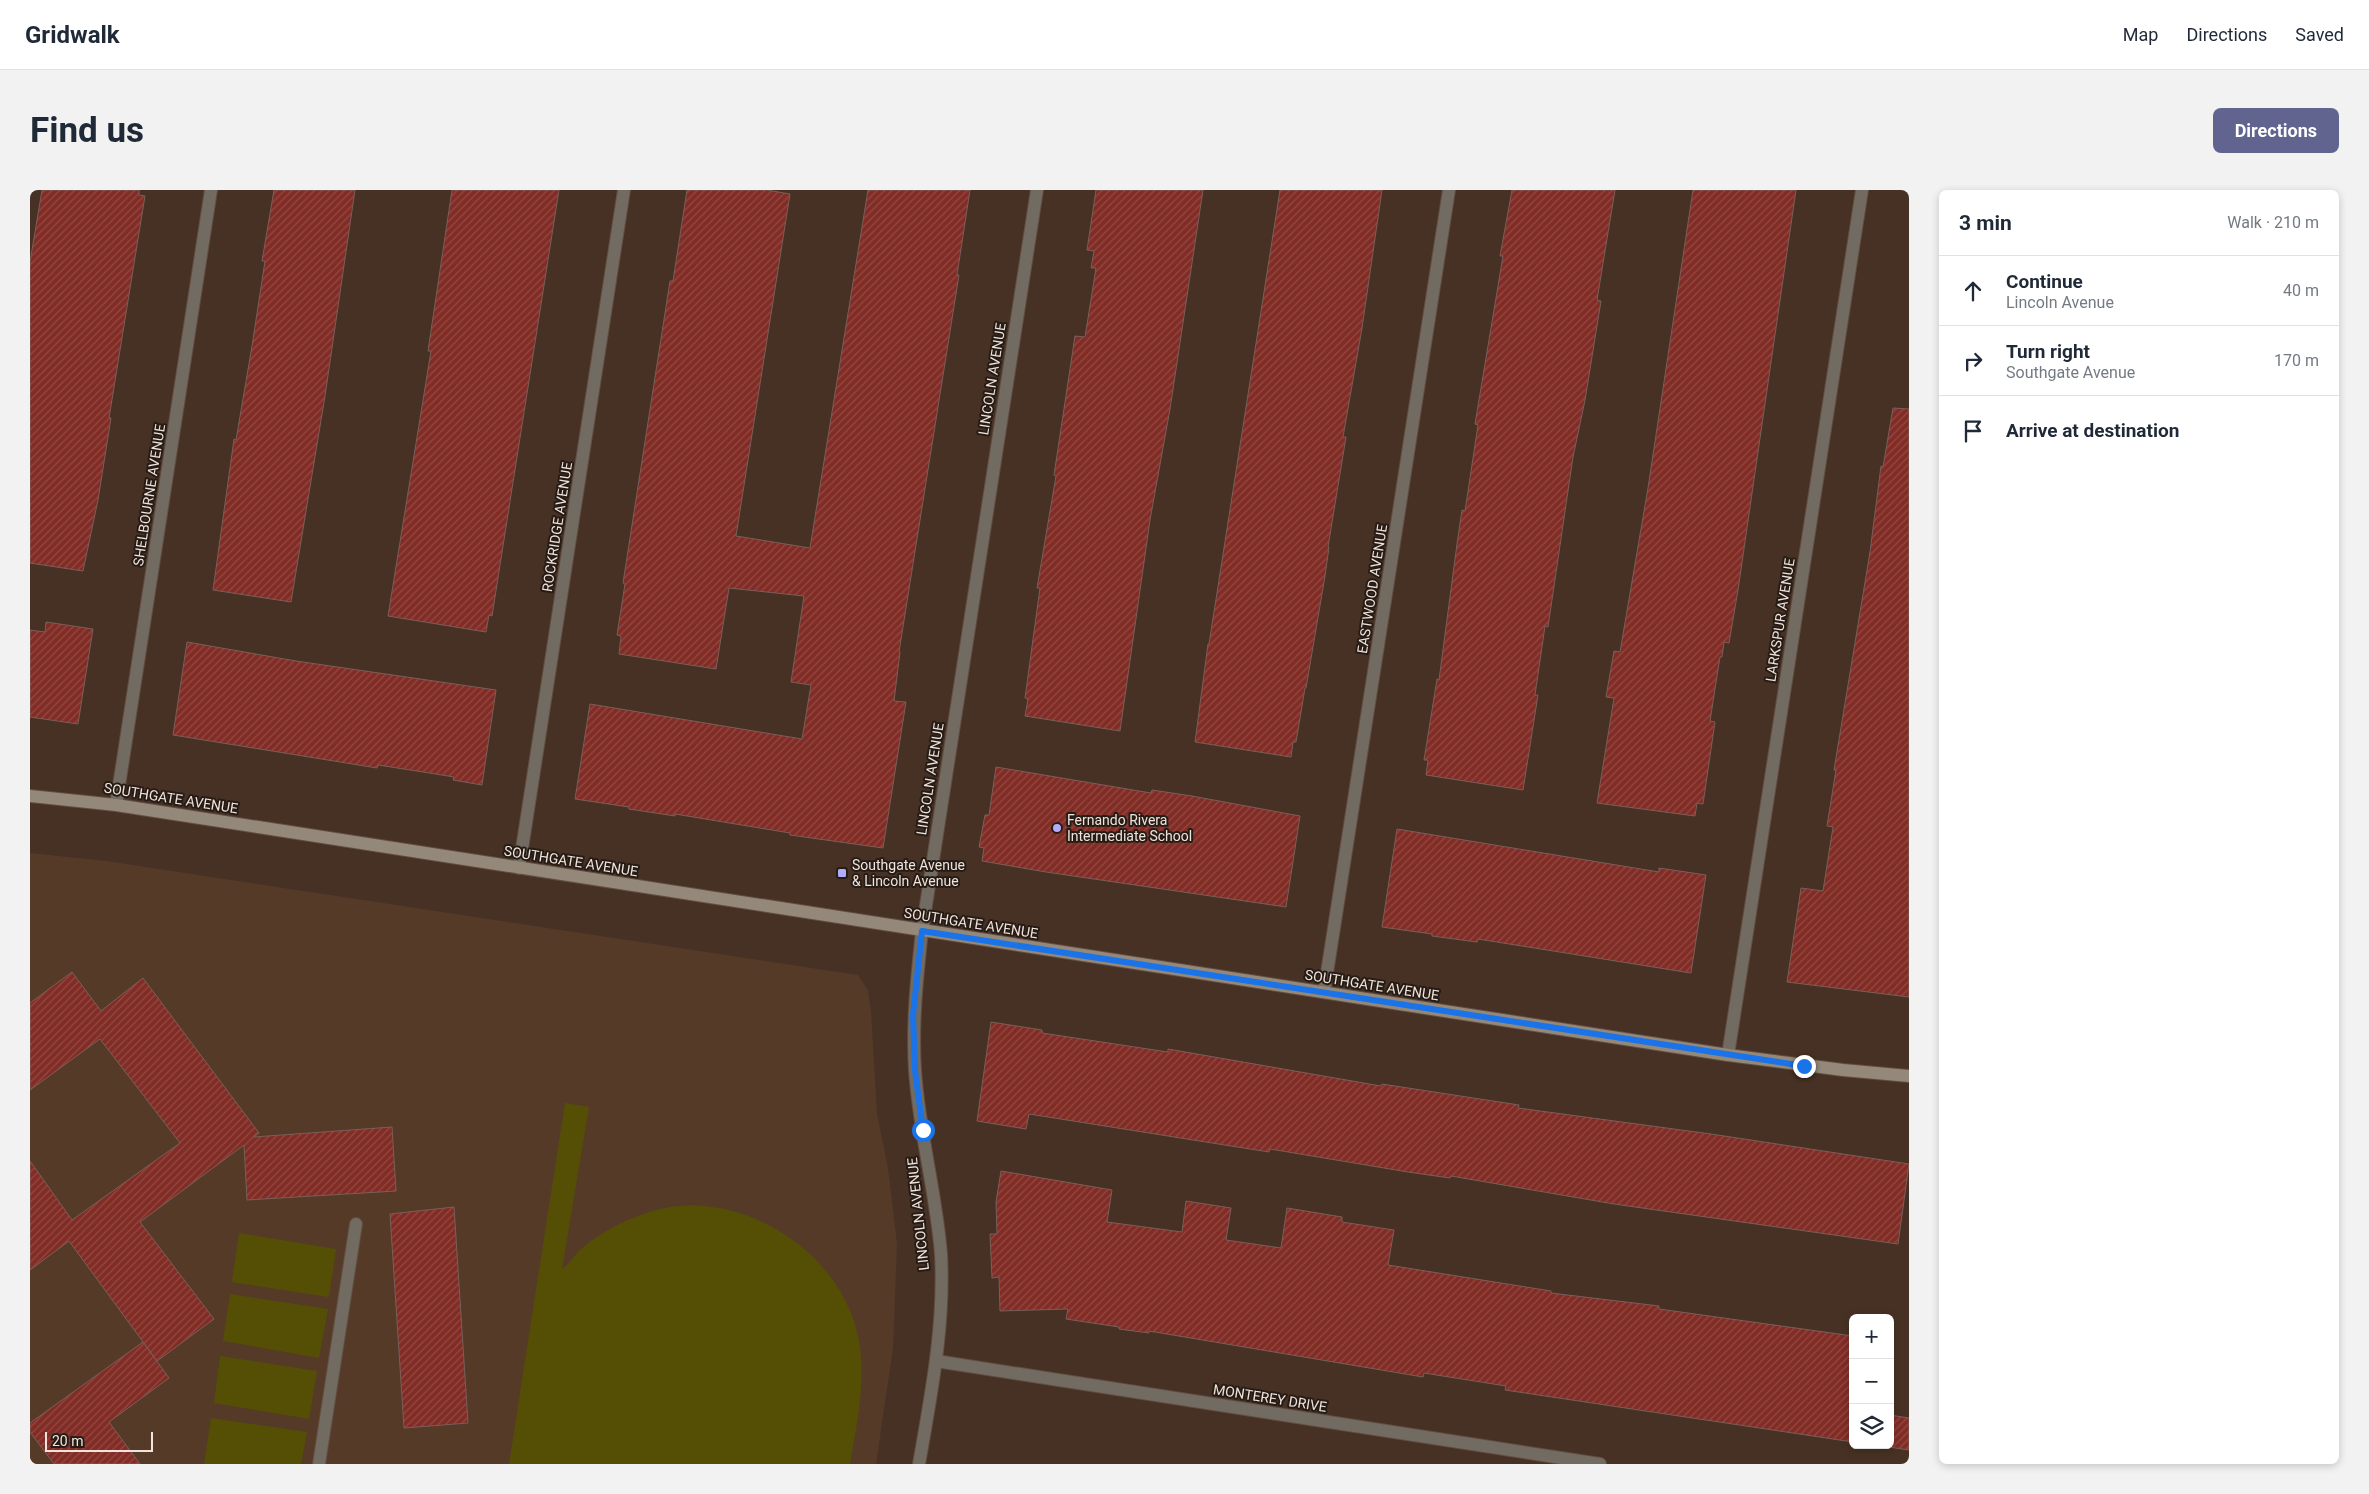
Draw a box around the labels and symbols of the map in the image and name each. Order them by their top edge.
street label: LINCOLN AVENUE [975,322,1009,436]
street label: SHELBOURNE AVENUE [130,423,168,567]
street label: ROCKRIDGE AVENUE [539,461,575,593]
street label: EASTWOOD AVENUE [1354,523,1390,655]
street label: LARKSPUR AVENUE [1762,557,1798,683]
street label: LINCOLN AVENUE [913,722,947,836]
street label: SOUTHGATE AVENUE [103,780,239,816]
place label: Fernando Rivera Intermediate School [1067,812,1192,844]
marker: Fernando Rivera Intermediate School [1051,822,1063,834]
street label: SOUTHGATE AVENUE [503,843,639,879]
place label: Southgate Avenue & Lincoln Avenue [852,857,965,889]
marker: Southgate Avenue & Lincoln Avenue [836,867,848,879]
street label: SOUTHGATE AVENUE [903,905,1039,941]
street label: SOUTHGATE AVENUE [1304,967,1440,1003]
route end [1793,1055,1816,1078]
route start [912,1119,935,1142]
street label: LINCOLN AVENUE [904,1157,932,1271]
street label: MONTEREY DRIVE [1212,1381,1328,1415]
scale bar [45,1429,152,1452]

